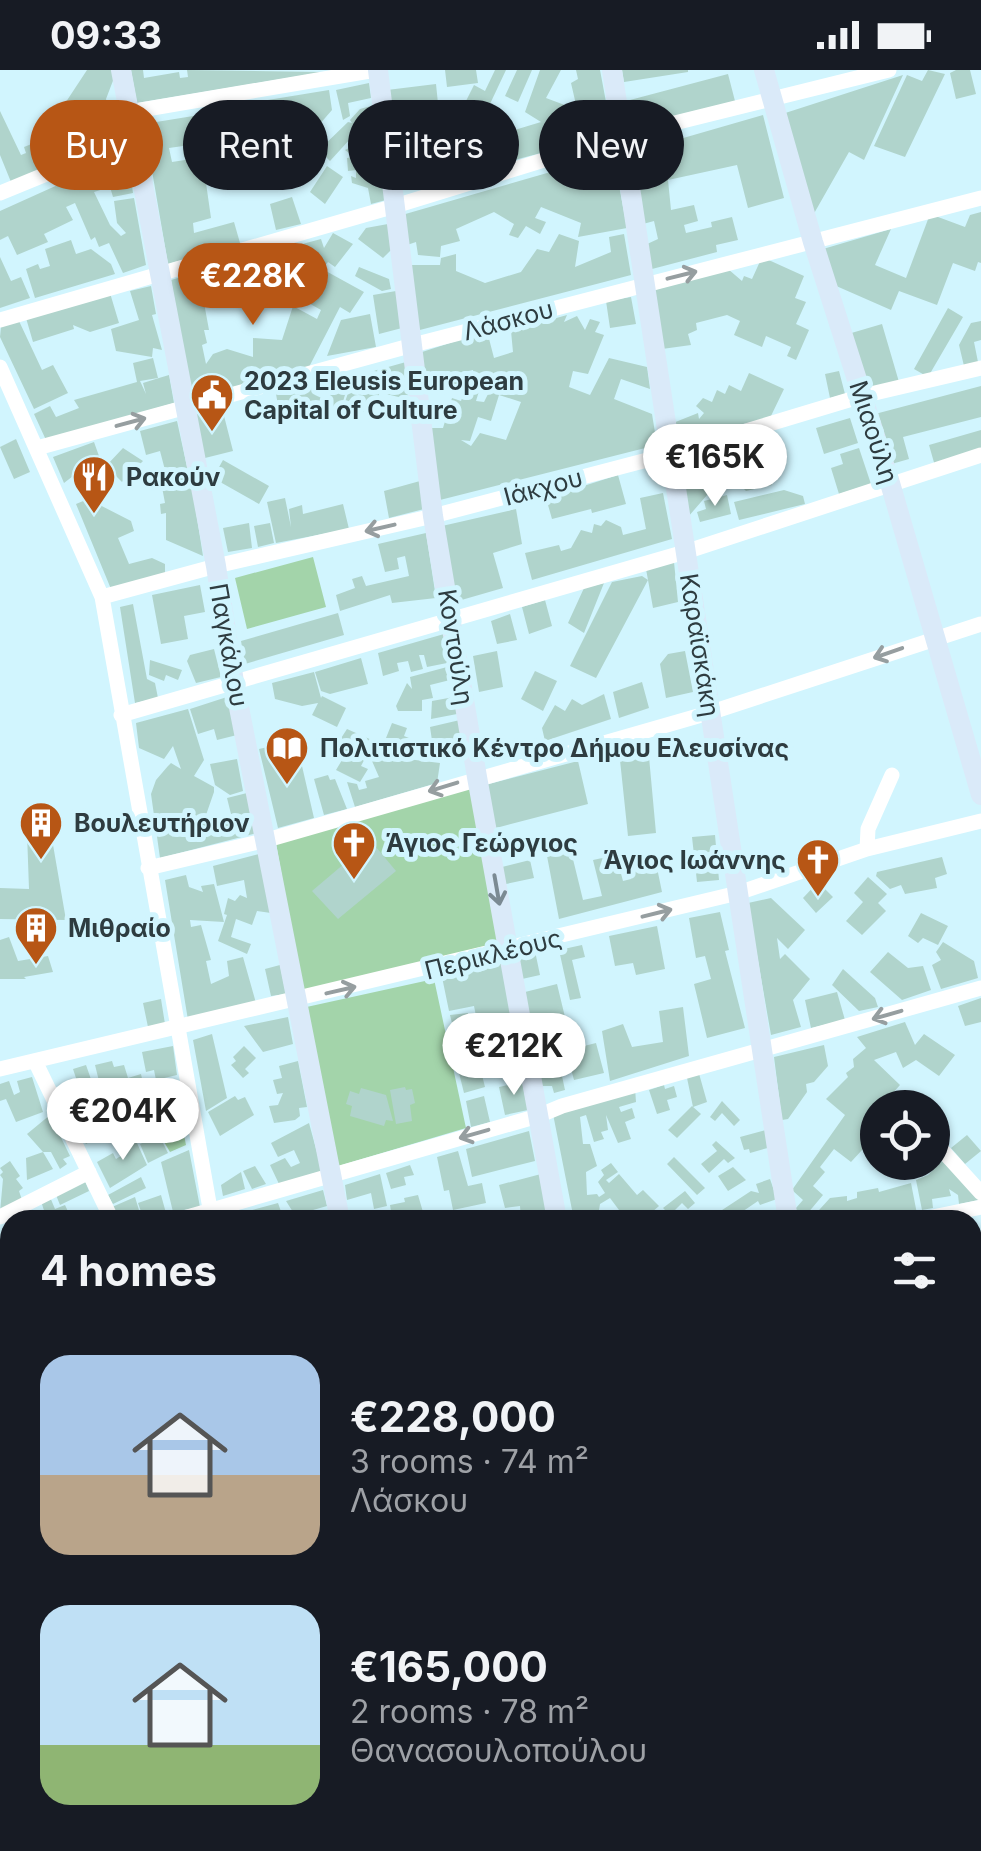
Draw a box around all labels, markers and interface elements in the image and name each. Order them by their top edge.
text: 09:33 [50,12,162,58]
chip: Buy [30,100,163,190]
chip: Rent [183,100,328,190]
chip: Filters [348,100,519,190]
chip: New [539,100,684,190]
pin: €228K [183,243,323,328]
text: €228K [200,256,306,295]
one-way arrow [665,265,697,283]
street label: Λάσκου [460,294,556,346]
place label: 2023 Eleusis European Capital of Culture [244,366,524,425]
public building icon: 2023 Eleusis European Capital of Culture [189,372,235,433]
street label: Μιαούλη [843,377,905,487]
one-way arrow [115,411,146,430]
pin: €165K [645,424,785,509]
text: €165K [665,437,765,476]
restaurant icon: Ρακούν [71,454,117,515]
place label: Ρακούν [126,462,220,492]
street label: Ιάκχου [500,462,586,512]
one-way arrow [365,520,397,538]
street label: Καραϊσκάκη [674,571,726,719]
street label: Παγκάλου [203,581,255,709]
street label: Κοντούλη [432,587,480,707]
one-way arrow [872,645,904,663]
library icon: Πολιτιστικό Κέντρο Δήμου Ελευσίνας [264,725,310,786]
place label: Πολιτιστικό Κέντρο Δήμου Ελευσίνας [320,733,789,763]
one-way arrow [428,779,459,797]
building icon: Βουλευτήριον [18,800,64,861]
place label: Βουλευτήριον [74,808,250,838]
church icon: Άγιος Γεώργιος [331,820,377,881]
place label: Άγιος Γεώργιος [386,828,578,858]
church icon: Άγιος Ιωάννης [795,837,841,898]
place label: Άγιος Ιωάννης [604,845,786,875]
one-way arrow [488,873,507,906]
one-way arrow [641,903,672,922]
building icon: Μιθραίο [13,905,59,966]
place label: Μιθραίο [68,913,171,943]
street label: Περικλέους [421,923,565,985]
one-way arrow [324,980,356,998]
one-way arrow [872,1007,903,1025]
pin: €212K [444,1013,584,1098]
text: €212K [464,1026,564,1065]
pin: €204K [53,1078,193,1163]
map controls [860,1090,950,1180]
button: locate [860,1090,950,1180]
text: €204K [69,1091,177,1130]
one-way arrow [459,1126,491,1144]
icon: filters [887,1243,942,1298]
text: 4 homes [40,1245,217,1296]
text: €228,000 [350,1391,556,1442]
icon: home [120,1395,240,1515]
text: 3 rooms · 74 m² [350,1442,589,1481]
text: Λάσκου [350,1481,468,1520]
text: €165,000 [350,1641,548,1692]
icon: home [120,1645,240,1765]
text: 2 rooms · 78 m² [350,1692,589,1731]
text: Θανασουλοπούλου [350,1731,647,1770]

